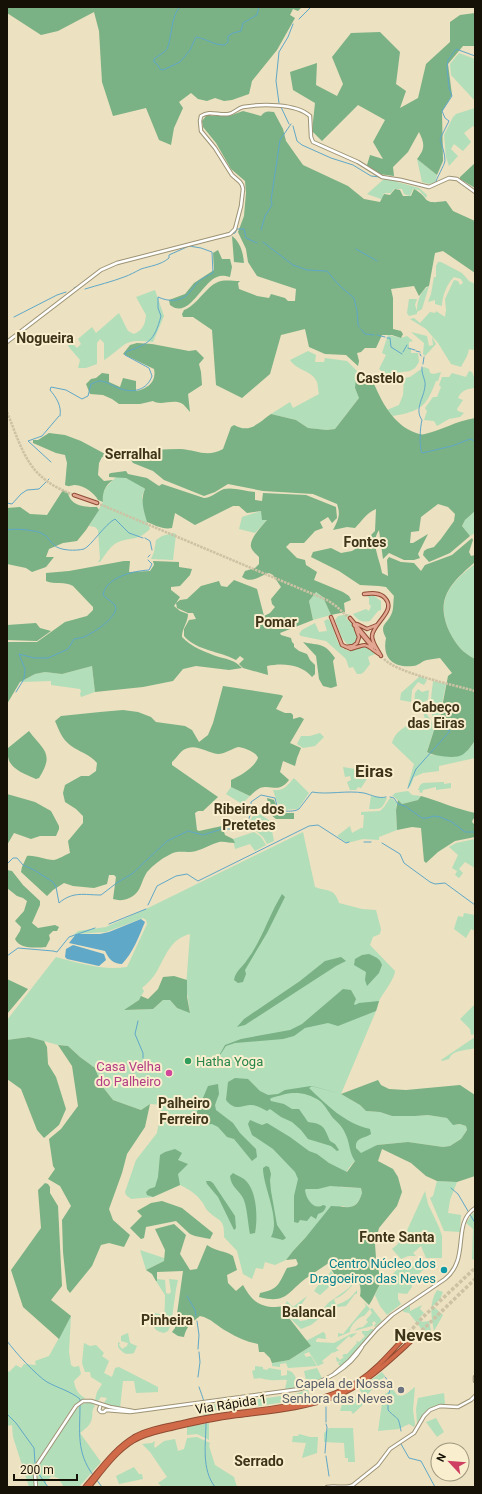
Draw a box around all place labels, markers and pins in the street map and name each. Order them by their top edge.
place label: Hatha Yoga [196,1054,263,1069]
marker: Hatha Yoga [183,1056,193,1066]
place label: Casa Velha do Palheiro [96,1059,161,1089]
marker: Casa Velha do Palheiro [164,1068,174,1078]
place label: Centro Núcleo dos Dragoeiros das Neves [310,1256,436,1286]
marker: Centro Núcleo dos Dragoeiros das Neves [439,1265,449,1275]
place label: Capela de Nossa Senhora das Neves [282,1376,393,1406]
marker: Capela de Nossa Senhora das Neves [396,1385,406,1395]

